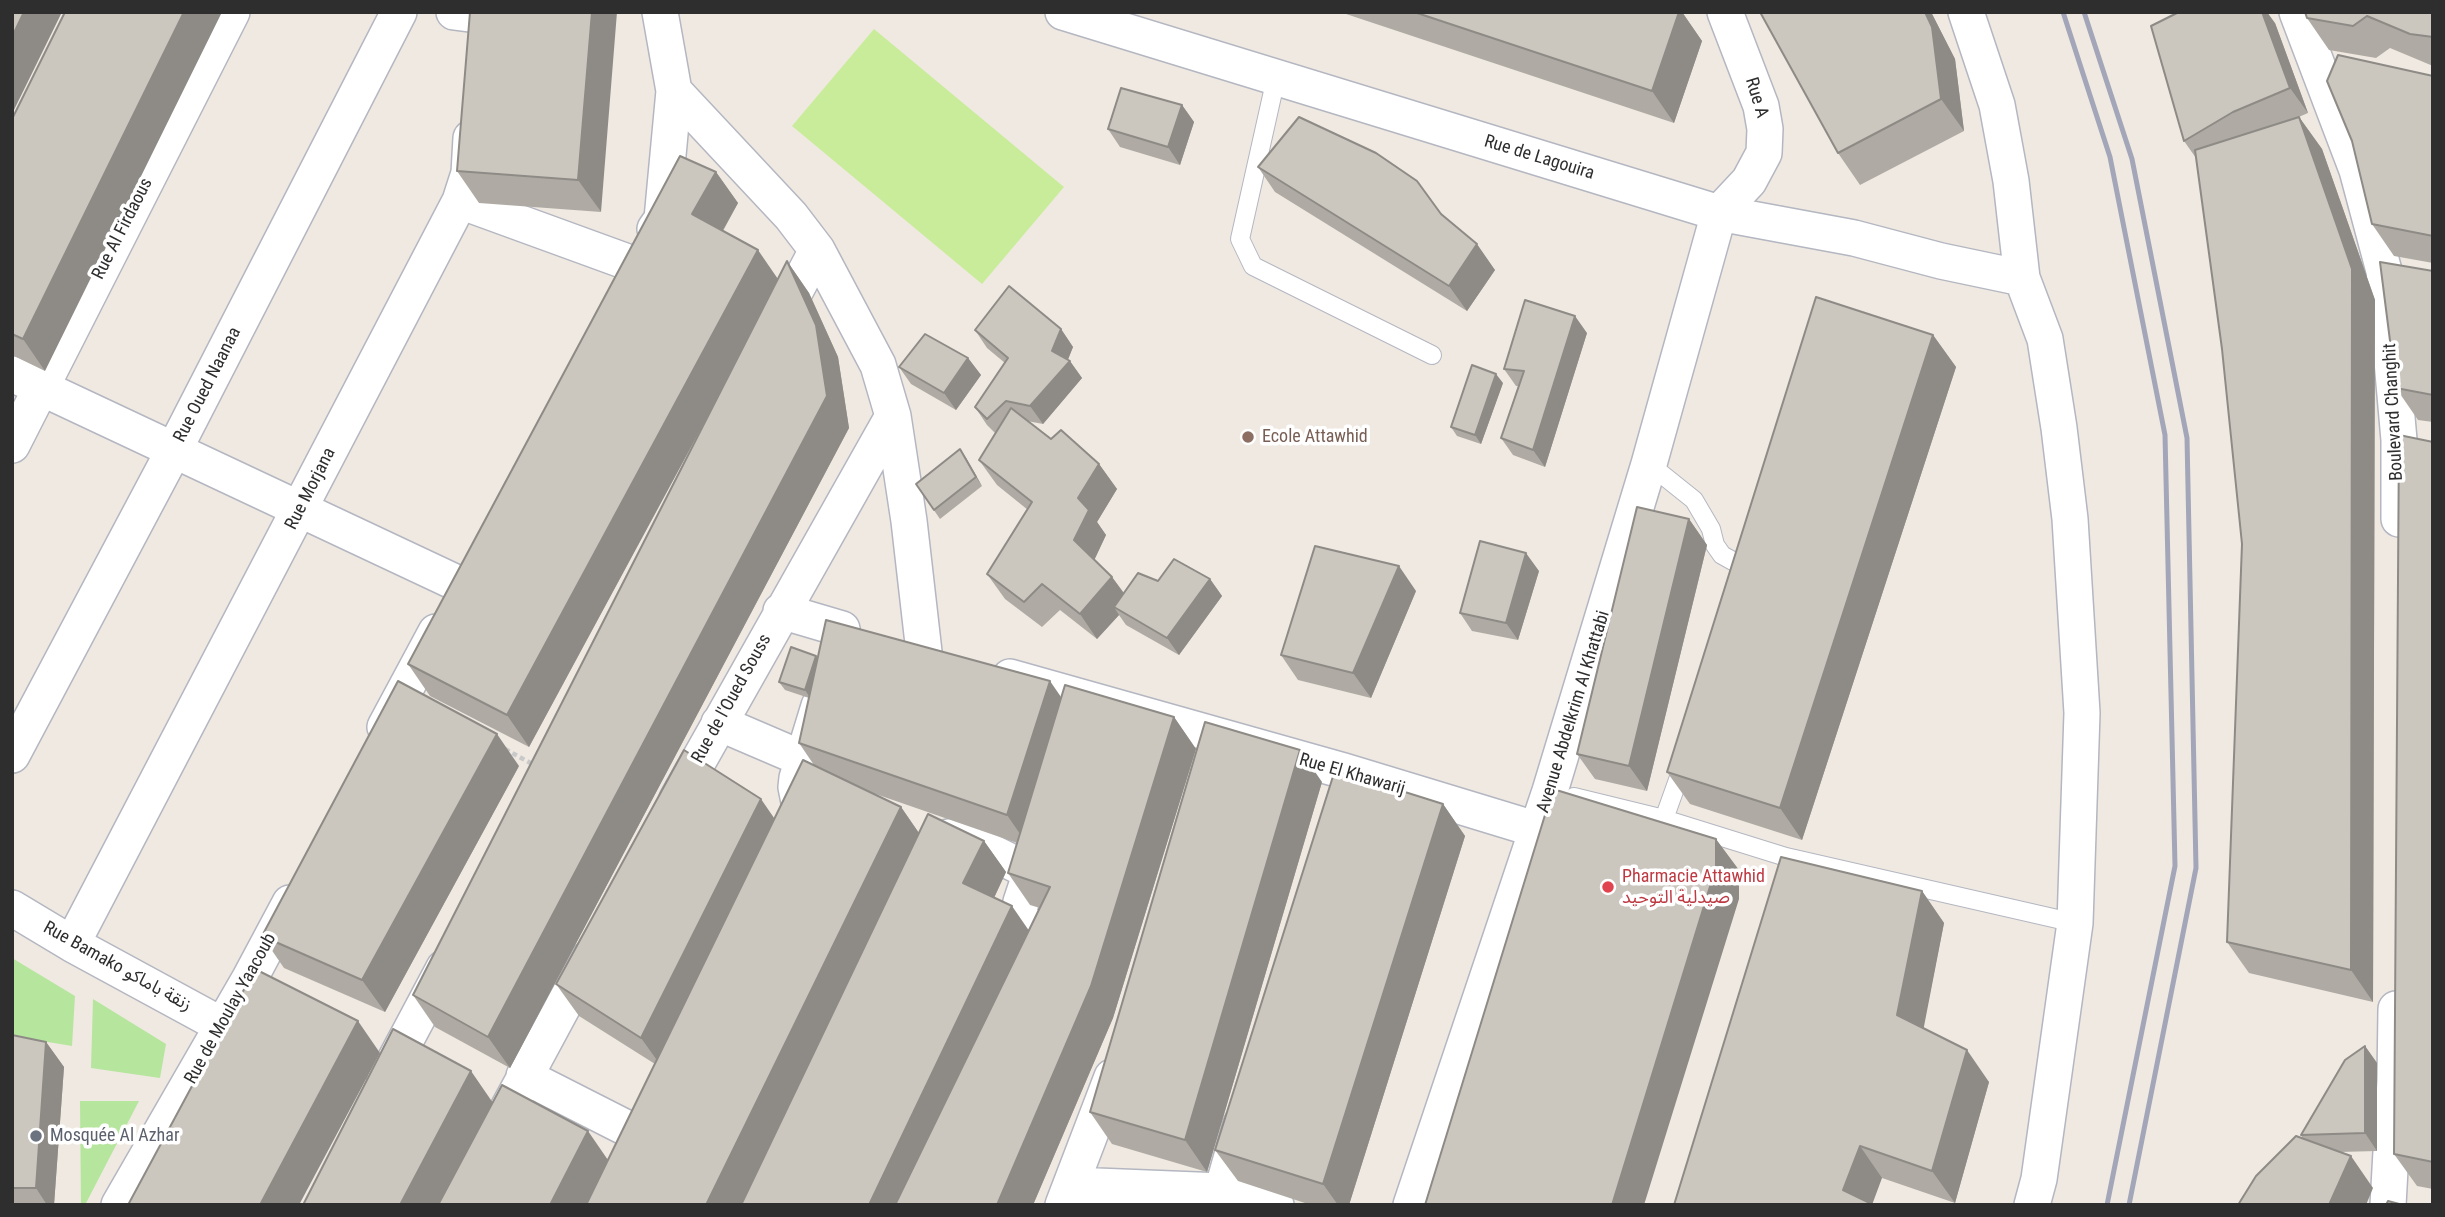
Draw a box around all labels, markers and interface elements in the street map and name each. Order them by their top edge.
street label: Rue A [1740,75,1772,121]
street label: Rue de Lagouira [1481,131,1597,185]
street label: Rue Al Firdaous [88,175,158,283]
street label: Rue Oued Naanaa [170,324,246,446]
street label: Boulevard Changhit [2380,343,2408,481]
place label: Ecole Attawhid [1262,426,1368,448]
marker: Ecole Attawhid [1240,429,1256,445]
street label: Rue Morjana [281,444,341,534]
street label: Avenue Abdelkrim Al Khattabi [1533,608,1615,816]
street label: Rue de l'Oued Souss [688,631,776,767]
street label: Rue El Khawarij [1297,750,1407,800]
place label: Pharmacie Attawhid صيدلية التوحيد [1622,866,1765,908]
marker: Pharmacie Attawhid صيدلية التوحيد [1600,879,1616,895]
street label: Rue Bamako زنقة باماكو [39,917,195,1017]
street label: Rue de Moulay Yaacoub [181,930,281,1088]
place label: Mosquée Al Azhar [50,1125,179,1147]
marker: Mosquée Al Azhar [28,1128,44,1144]

